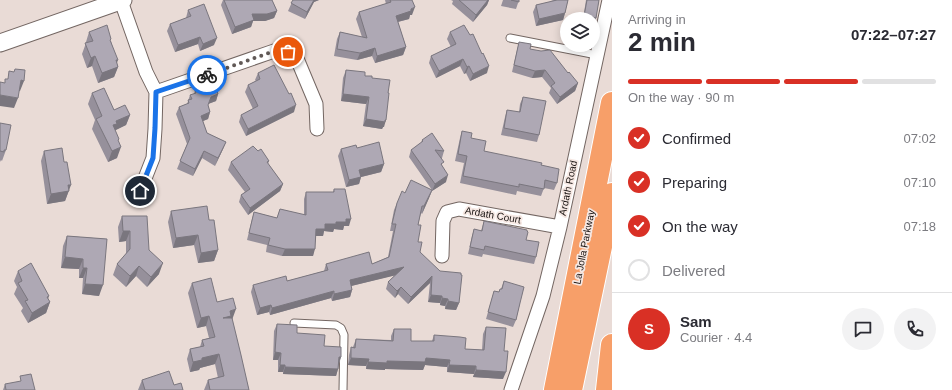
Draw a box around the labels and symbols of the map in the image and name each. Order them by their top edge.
pin [271,35,305,69]
courier [187,55,227,95]
street label: Ardath Road [557,159,579,217]
pin [123,174,157,208]
street label: Ardath Court [464,205,522,225]
street label: La Jolla Parkway [571,209,597,285]

